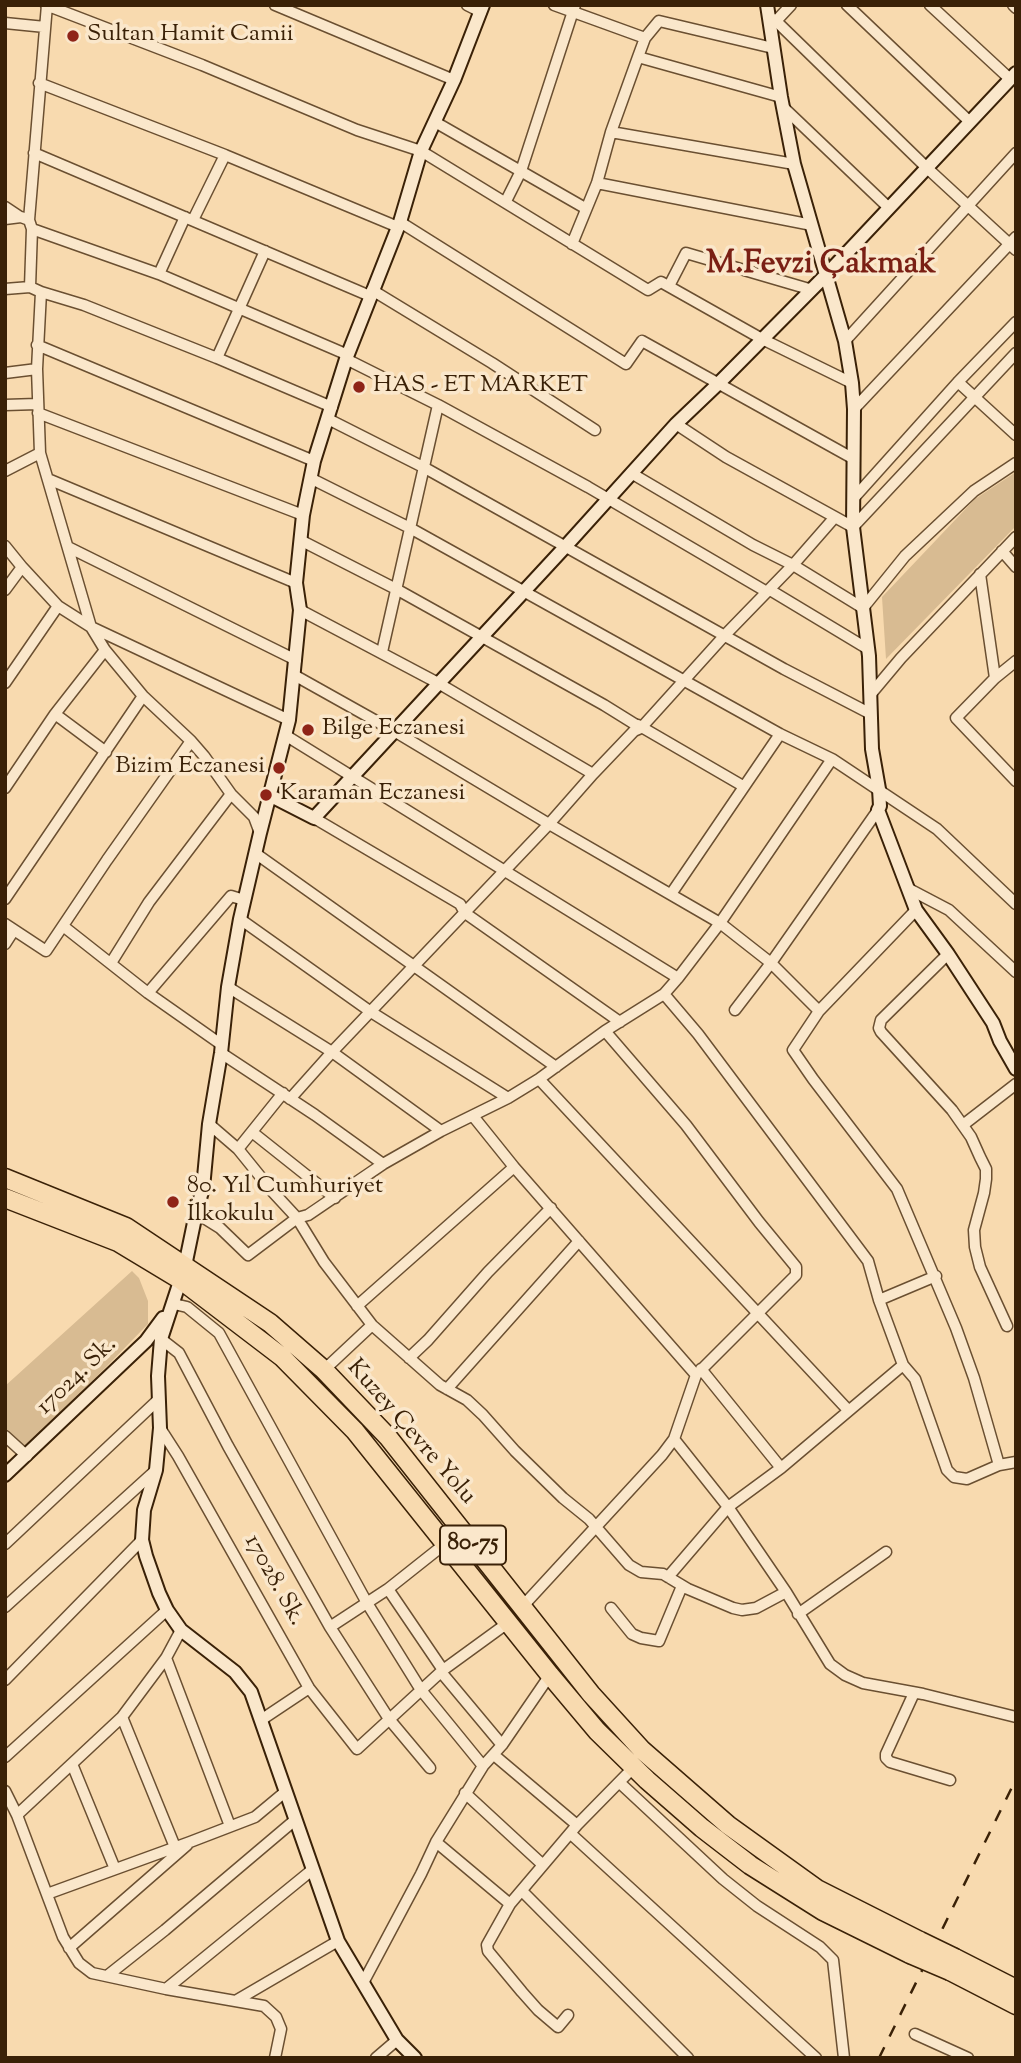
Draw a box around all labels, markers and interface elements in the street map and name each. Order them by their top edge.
place label: Sultan Hamit Camii [87,22,294,50]
marker: Sultan Hamit Camii [65,28,81,44]
district label: M.Fevzi Çakmak [706,248,936,286]
place label: HAS - ET MARKET [373,373,588,401]
marker: HAS - ET MARKET [351,379,367,395]
place label: Bilge Eczanesi [322,716,465,744]
marker: Bilge Eczanesi [300,722,316,738]
place label: Bizim Eczanesi [115,754,265,782]
marker: Bizim Eczanesi [271,760,287,776]
place label: Karaman Eczanesi [280,781,465,809]
marker: Karaman Eczanesi [258,787,274,803]
place label: 80. Yıl Cumhuriyet İlkokulu [187,1174,383,1230]
marker: 80. Yıl Cumhuriyet İlkokulu [165,1194,181,1210]
street label: 17024. Sk. [32,1332,124,1422]
street label: Kuzey Çevre Yolu [339,1355,481,1511]
road number: 80-75 [440,1526,506,1564]
street label: 17028. Sk. [236,1530,310,1632]

